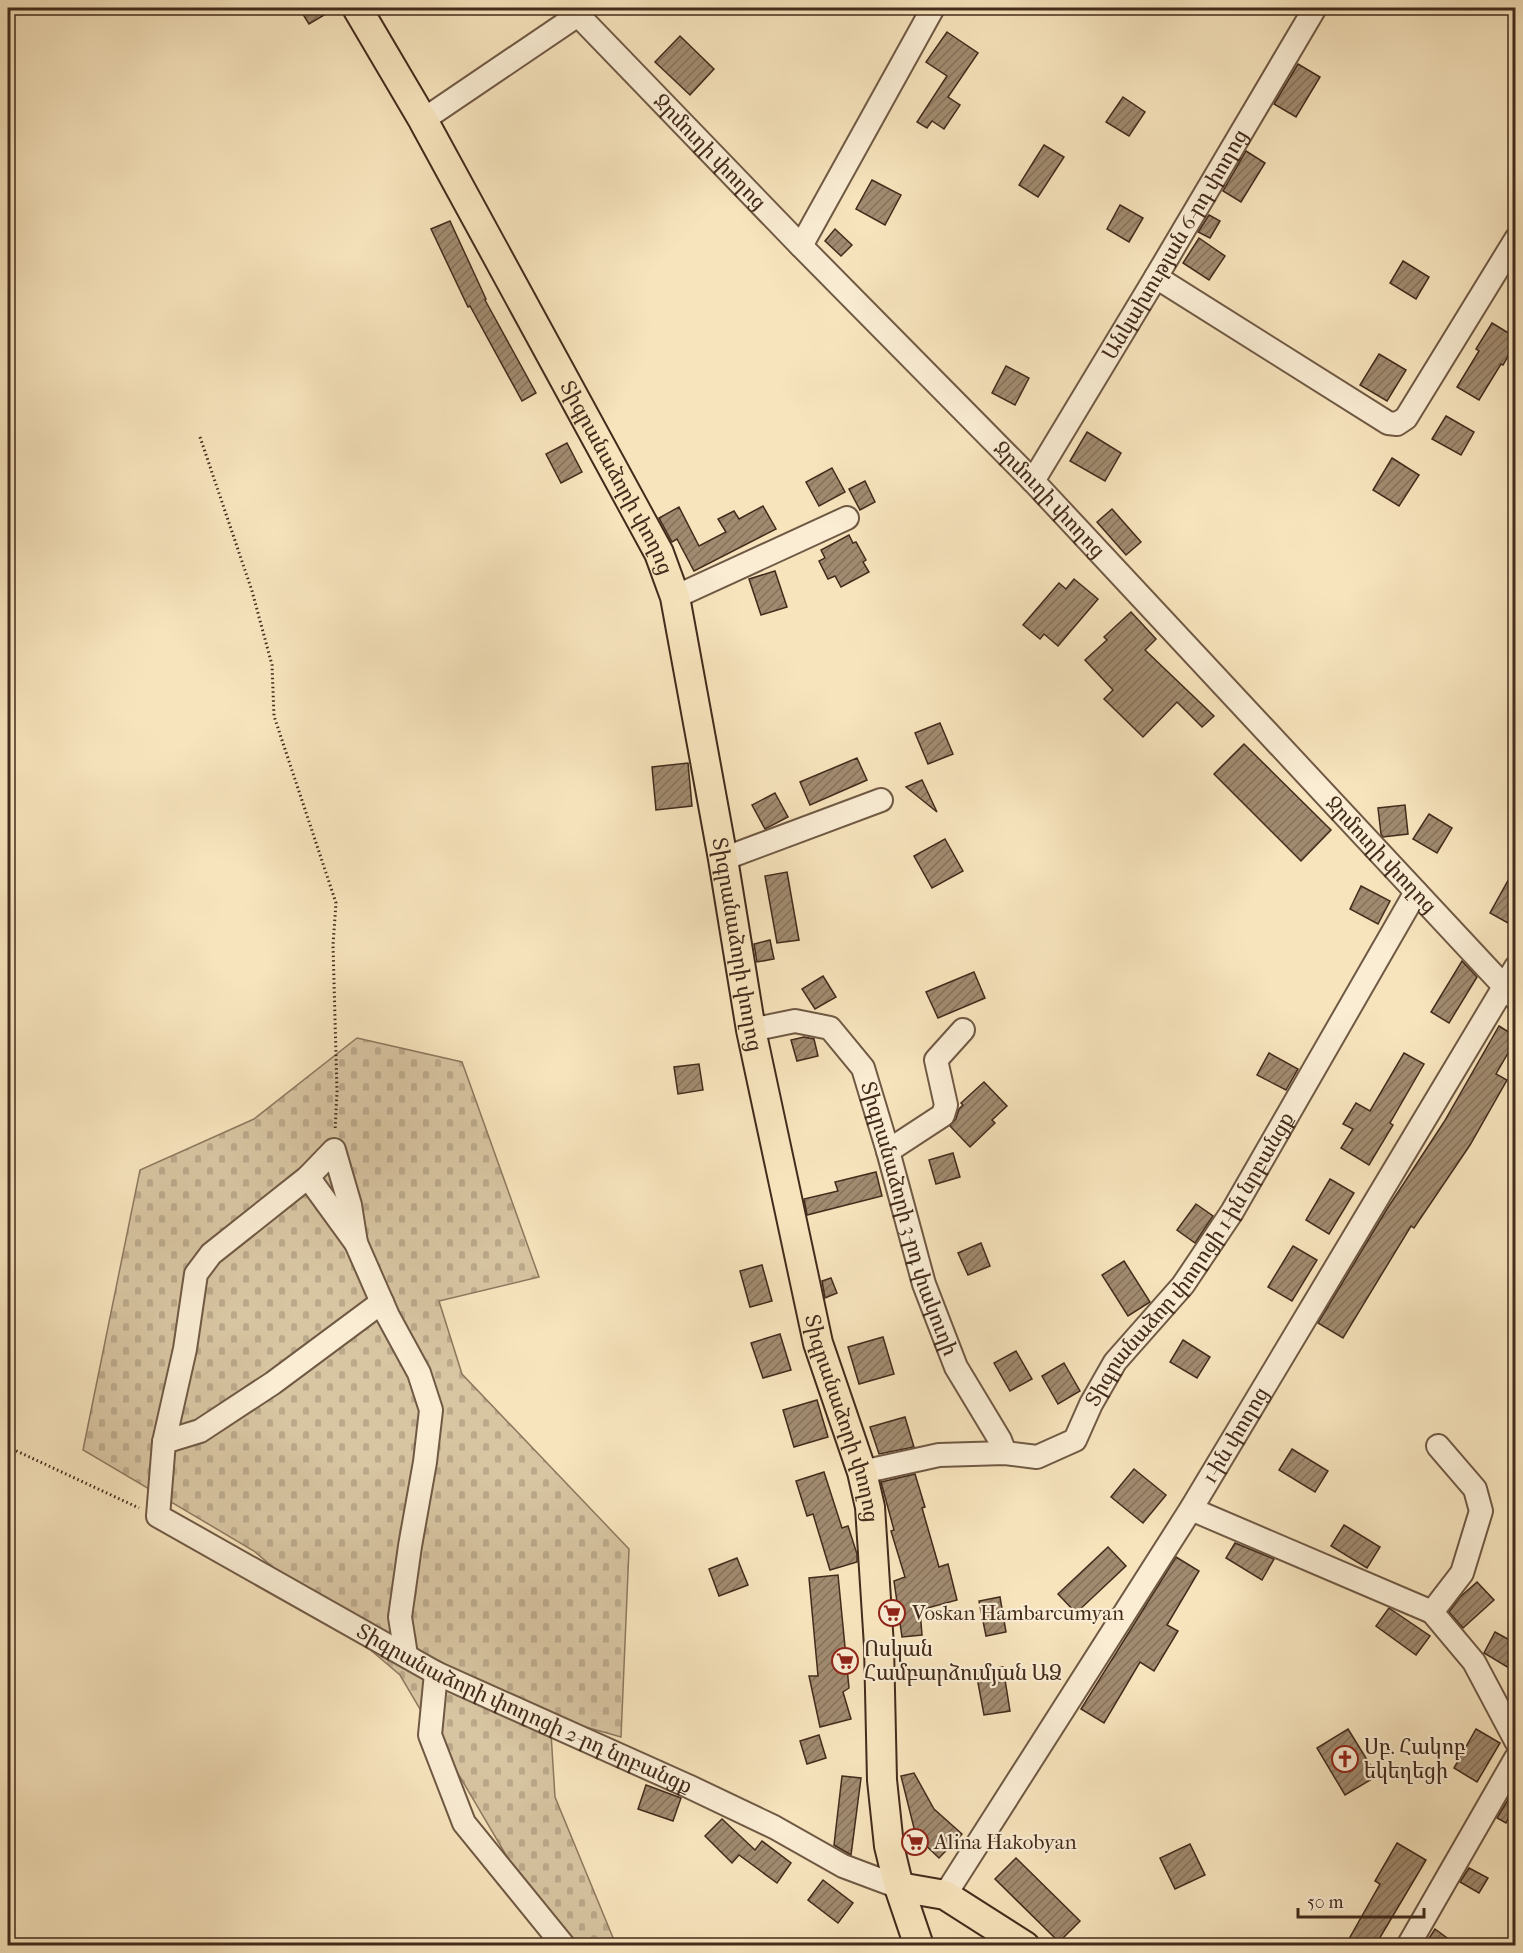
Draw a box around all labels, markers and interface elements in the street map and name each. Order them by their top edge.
street label: Ջրմուղի փողոց [649,89,771,215]
street label: Անկախության 6-րդ փողոց [1097,125,1254,364]
street label: Տիգրանաձորի փողոց [555,377,678,578]
street label: Ջրմուղի փողոց [989,436,1110,563]
street label: Ջրմուղի փողոց [1321,791,1442,919]
street label: Տիգրանաձորի փողոց [707,836,767,1054]
street label: Տիգրանաձորի 3-րդ փակուղի [856,1079,962,1359]
street label: Տիգրանաձոր փողոցի 1-ին նրբանցք [1080,1108,1300,1410]
street label: Տիգրանաձորի փողոց [800,1312,883,1523]
street label: 1-ին փողոց [1197,1383,1274,1488]
supermarket icon: Voskan Hambarcumyan [877,1598,907,1628]
place label: Voskan Hambarcumyan [911,1601,1124,1625]
street label: Տիգրանաձորի փողոցի 2-րդ նրբանցք [353,1619,696,1799]
place label: Ոսկան Համբարձումյան ԱՁ [864,1637,1062,1686]
supermarket icon: Ոսկան Համբարձումյան ԱՁ [830,1646,860,1676]
place label: Սբ. Հակոբ եկեղեցի [1364,1735,1466,1784]
church icon: Սբ. Հակոբ եկեղեցի [1330,1744,1360,1774]
supermarket icon: Alina Hakobyan [900,1827,930,1857]
place label: Alina Hakobyan [933,1830,1077,1854]
scale bar [1298,1881,1424,1919]
text: 50 m [1307,1892,1344,1913]

